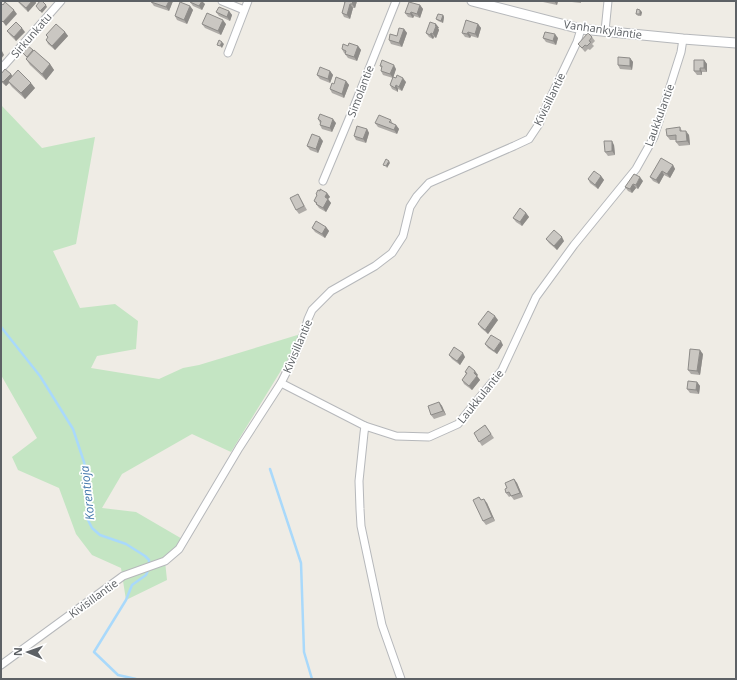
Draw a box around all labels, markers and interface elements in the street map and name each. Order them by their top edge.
street label: Sirkunkatu [7,9,55,61]
street label: Vanhankyläntie [563,16,643,42]
street label: Simolantie [343,63,377,119]
street label: Kivisillantie [530,70,568,128]
street label: Laukkulantie [641,82,677,148]
street label: Kivisillantie [279,317,315,375]
street label: Laukkulantie [454,366,506,426]
water label: Korentioja [76,465,98,521]
street label: Kivisillantie [65,575,121,621]
north arrow [8,632,48,672]
text: N [10,647,25,656]

